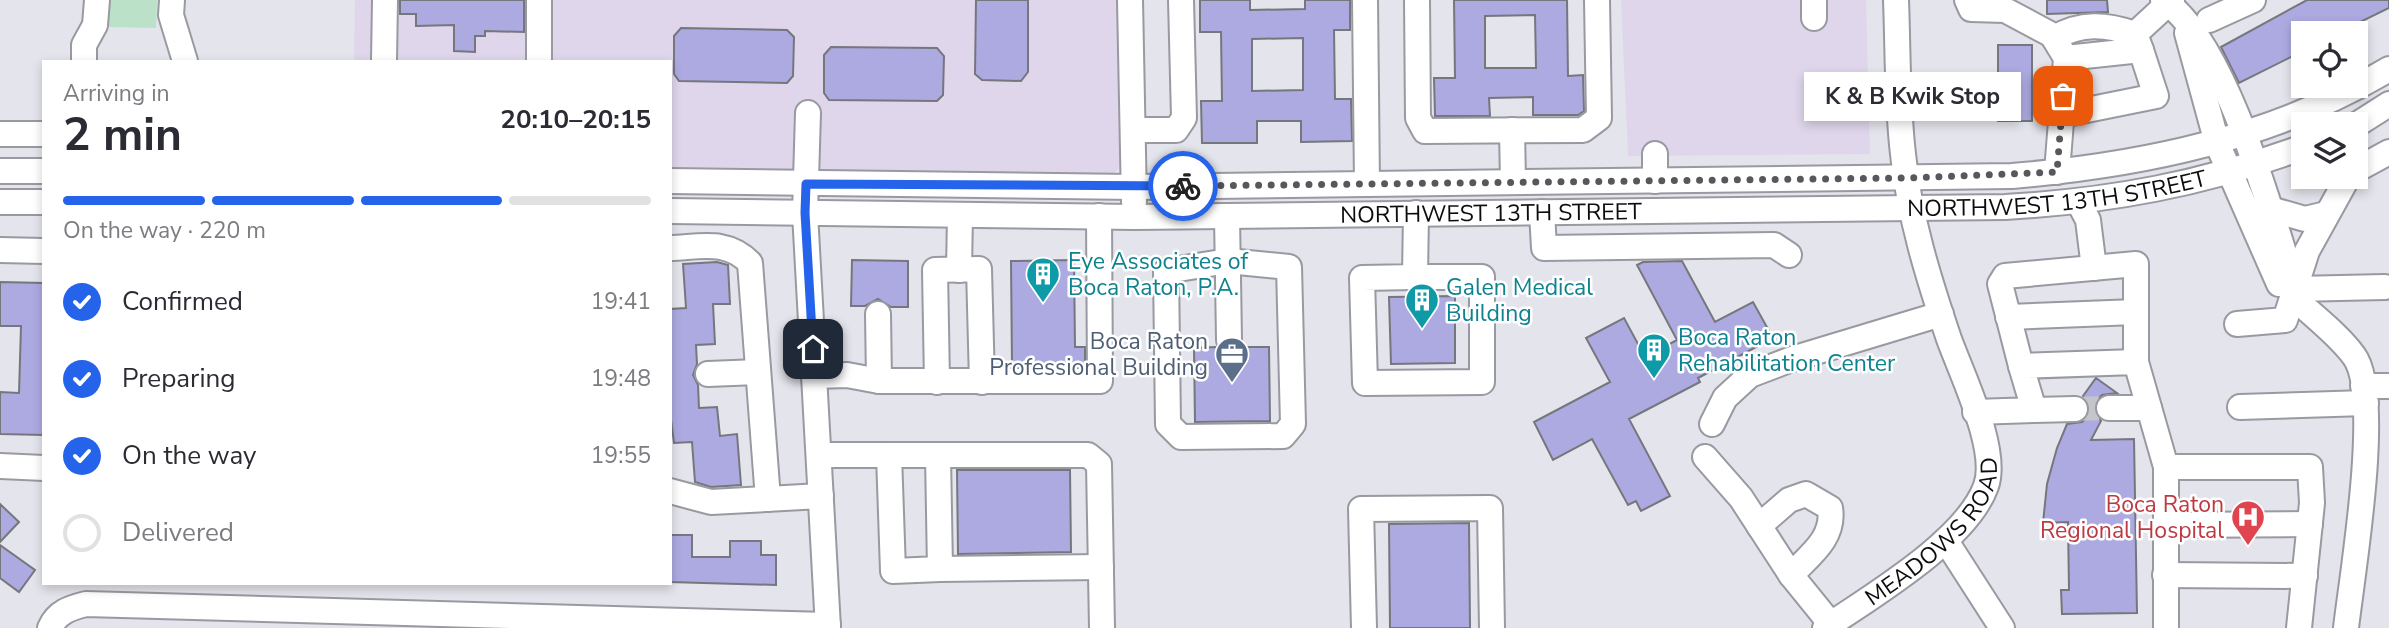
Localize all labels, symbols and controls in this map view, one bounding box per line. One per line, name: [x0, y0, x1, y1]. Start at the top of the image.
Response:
map controls: [2291, 21, 2368, 189]
button: locate: [2291, 21, 2368, 98]
pin: [2033, 66, 2093, 126]
callout: K & B Kwik Stop: [1804, 72, 2021, 120]
icon: bag: [2044, 77, 2082, 115]
text: Arriving in: [63, 78, 170, 109]
text: K & B Kwik Stop: [1825, 81, 2000, 112]
text: 20:10–20:15: [500, 102, 651, 137]
text: 2 min: [63, 103, 182, 166]
button: layers: [2291, 112, 2368, 189]
courier: [1148, 151, 1218, 221]
street label: NORTHWEST 13TH STREET: [1907, 163, 2210, 224]
icon: bike: [1164, 167, 1202, 205]
street label: NORTHWEST 13TH STREET: [1340, 196, 1642, 231]
text: On the way · 220 m: [63, 215, 266, 246]
place label: Eye Associates of Boca Raton, P.A.: [1068, 246, 1249, 303]
building icon: Eye Associates of Boca Raton, P.A.: [1024, 255, 1062, 304]
place label: Galen Medical Building: [1446, 272, 1593, 329]
building icon: Galen Medical Building: [1403, 281, 1441, 330]
icon: check: [63, 283, 101, 321]
text: Confirmed: [122, 284, 243, 319]
text: 19:41: [591, 286, 651, 317]
pin: [783, 319, 843, 379]
place label: Boca Raton Rehabilitation Center: [1678, 322, 1896, 379]
place label: Boca Raton Professional Building: [989, 326, 1208, 383]
icon: home: [794, 330, 832, 368]
building icon: Boca Raton Rehabilitation Center: [1635, 331, 1673, 380]
office icon: Boca Raton Professional Building: [1213, 335, 1251, 384]
icon: check: [63, 360, 101, 398]
text: Preparing: [122, 361, 235, 396]
text: 19:48: [591, 363, 651, 394]
icon: check: [63, 437, 101, 475]
text: On the way: [122, 438, 256, 473]
text: 19:55: [591, 440, 651, 471]
street label: MEADOWS ROAD: [1859, 457, 2005, 613]
place label: Boca Raton Regional Hospital: [2040, 489, 2224, 546]
hospital icon: Boca Raton Regional Hospital: [2229, 498, 2267, 547]
text: Delivered: [122, 515, 234, 550]

